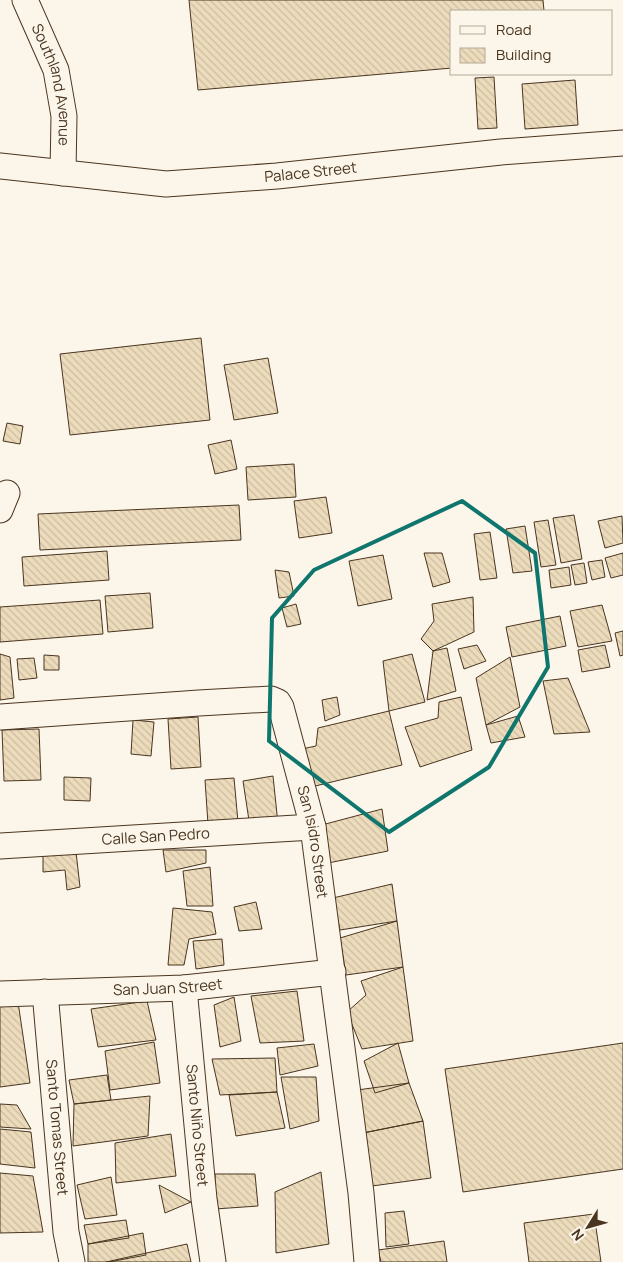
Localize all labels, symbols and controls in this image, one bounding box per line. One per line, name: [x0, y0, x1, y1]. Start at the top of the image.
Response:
legend: [450, 10, 613, 75]
text: Road: [496, 19, 532, 40]
street label: Southland Avenue: [27, 20, 75, 146]
text: Building: [496, 44, 551, 65]
street label: Palace Street: [264, 157, 358, 187]
street label: San Isidro Street: [292, 783, 333, 900]
street label: Calle San Pedro: [101, 822, 210, 850]
street label: San Juan Street: [113, 973, 224, 1000]
street label: Santo Tomas Street: [41, 1058, 74, 1196]
street label: Santo Niño Street: [181, 1063, 214, 1187]
north arrow: [563, 1202, 613, 1252]
text: N: [567, 1225, 588, 1245]

